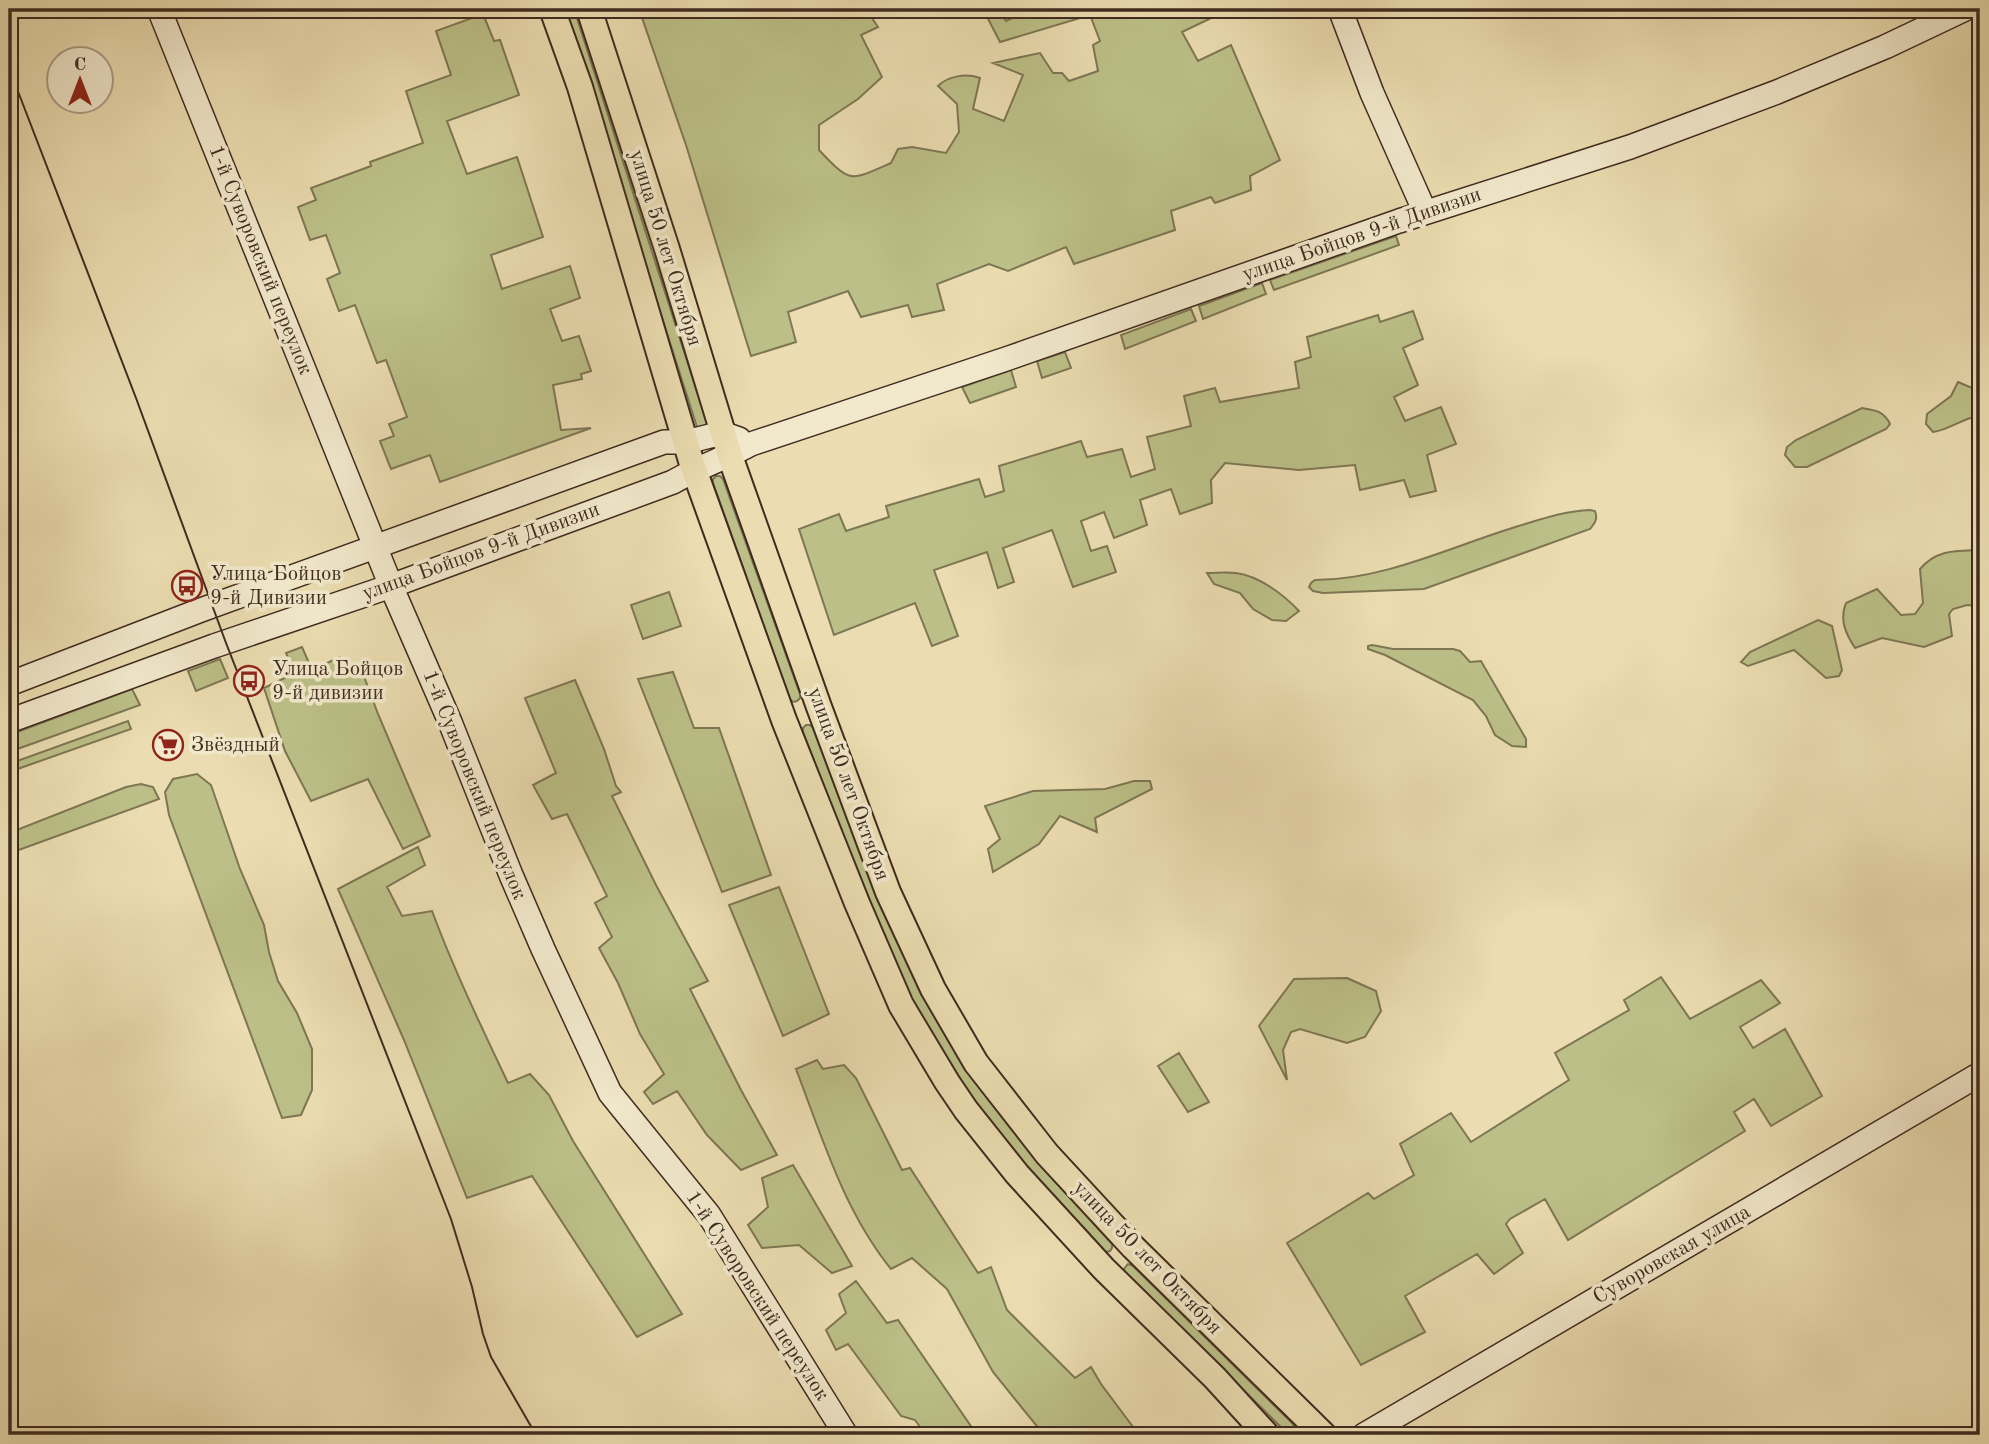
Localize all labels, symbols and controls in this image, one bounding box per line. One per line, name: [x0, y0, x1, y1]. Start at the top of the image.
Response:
north arrow: [46, 46, 116, 116]
text: С: [74, 56, 86, 75]
street label: 1-й Суворовский переулок: [204, 142, 316, 378]
street label: улица 50 лет Октября: [625, 147, 705, 349]
street label: улица Бойцов 9-й Дивизии: [1240, 184, 1484, 286]
street label: улица Бойцов 9-й Дивизии: [359, 499, 603, 605]
place label: Улица Бойцов 9-й Дивизии: [210, 564, 341, 609]
bus stop icon: Улица Бойцов 9-й Дивизии: [170, 569, 204, 603]
place label: Улица Бойцов 9-й дивизии: [272, 659, 403, 704]
bus stop icon: Улица Бойцов 9-й дивизии: [232, 664, 266, 698]
street label: 1-й Суворовский переулок: [418, 667, 530, 903]
street label: улица 50 лет Октября: [803, 684, 893, 884]
supermarket icon: Звёздный: [151, 728, 185, 762]
place label: Звёздный: [191, 735, 280, 756]
street label: улица 50 лет Октября: [1069, 1177, 1226, 1339]
street label: 1-й Суворовский переулок: [681, 1187, 833, 1405]
street label: Суворовская улица: [1590, 1201, 1754, 1309]

